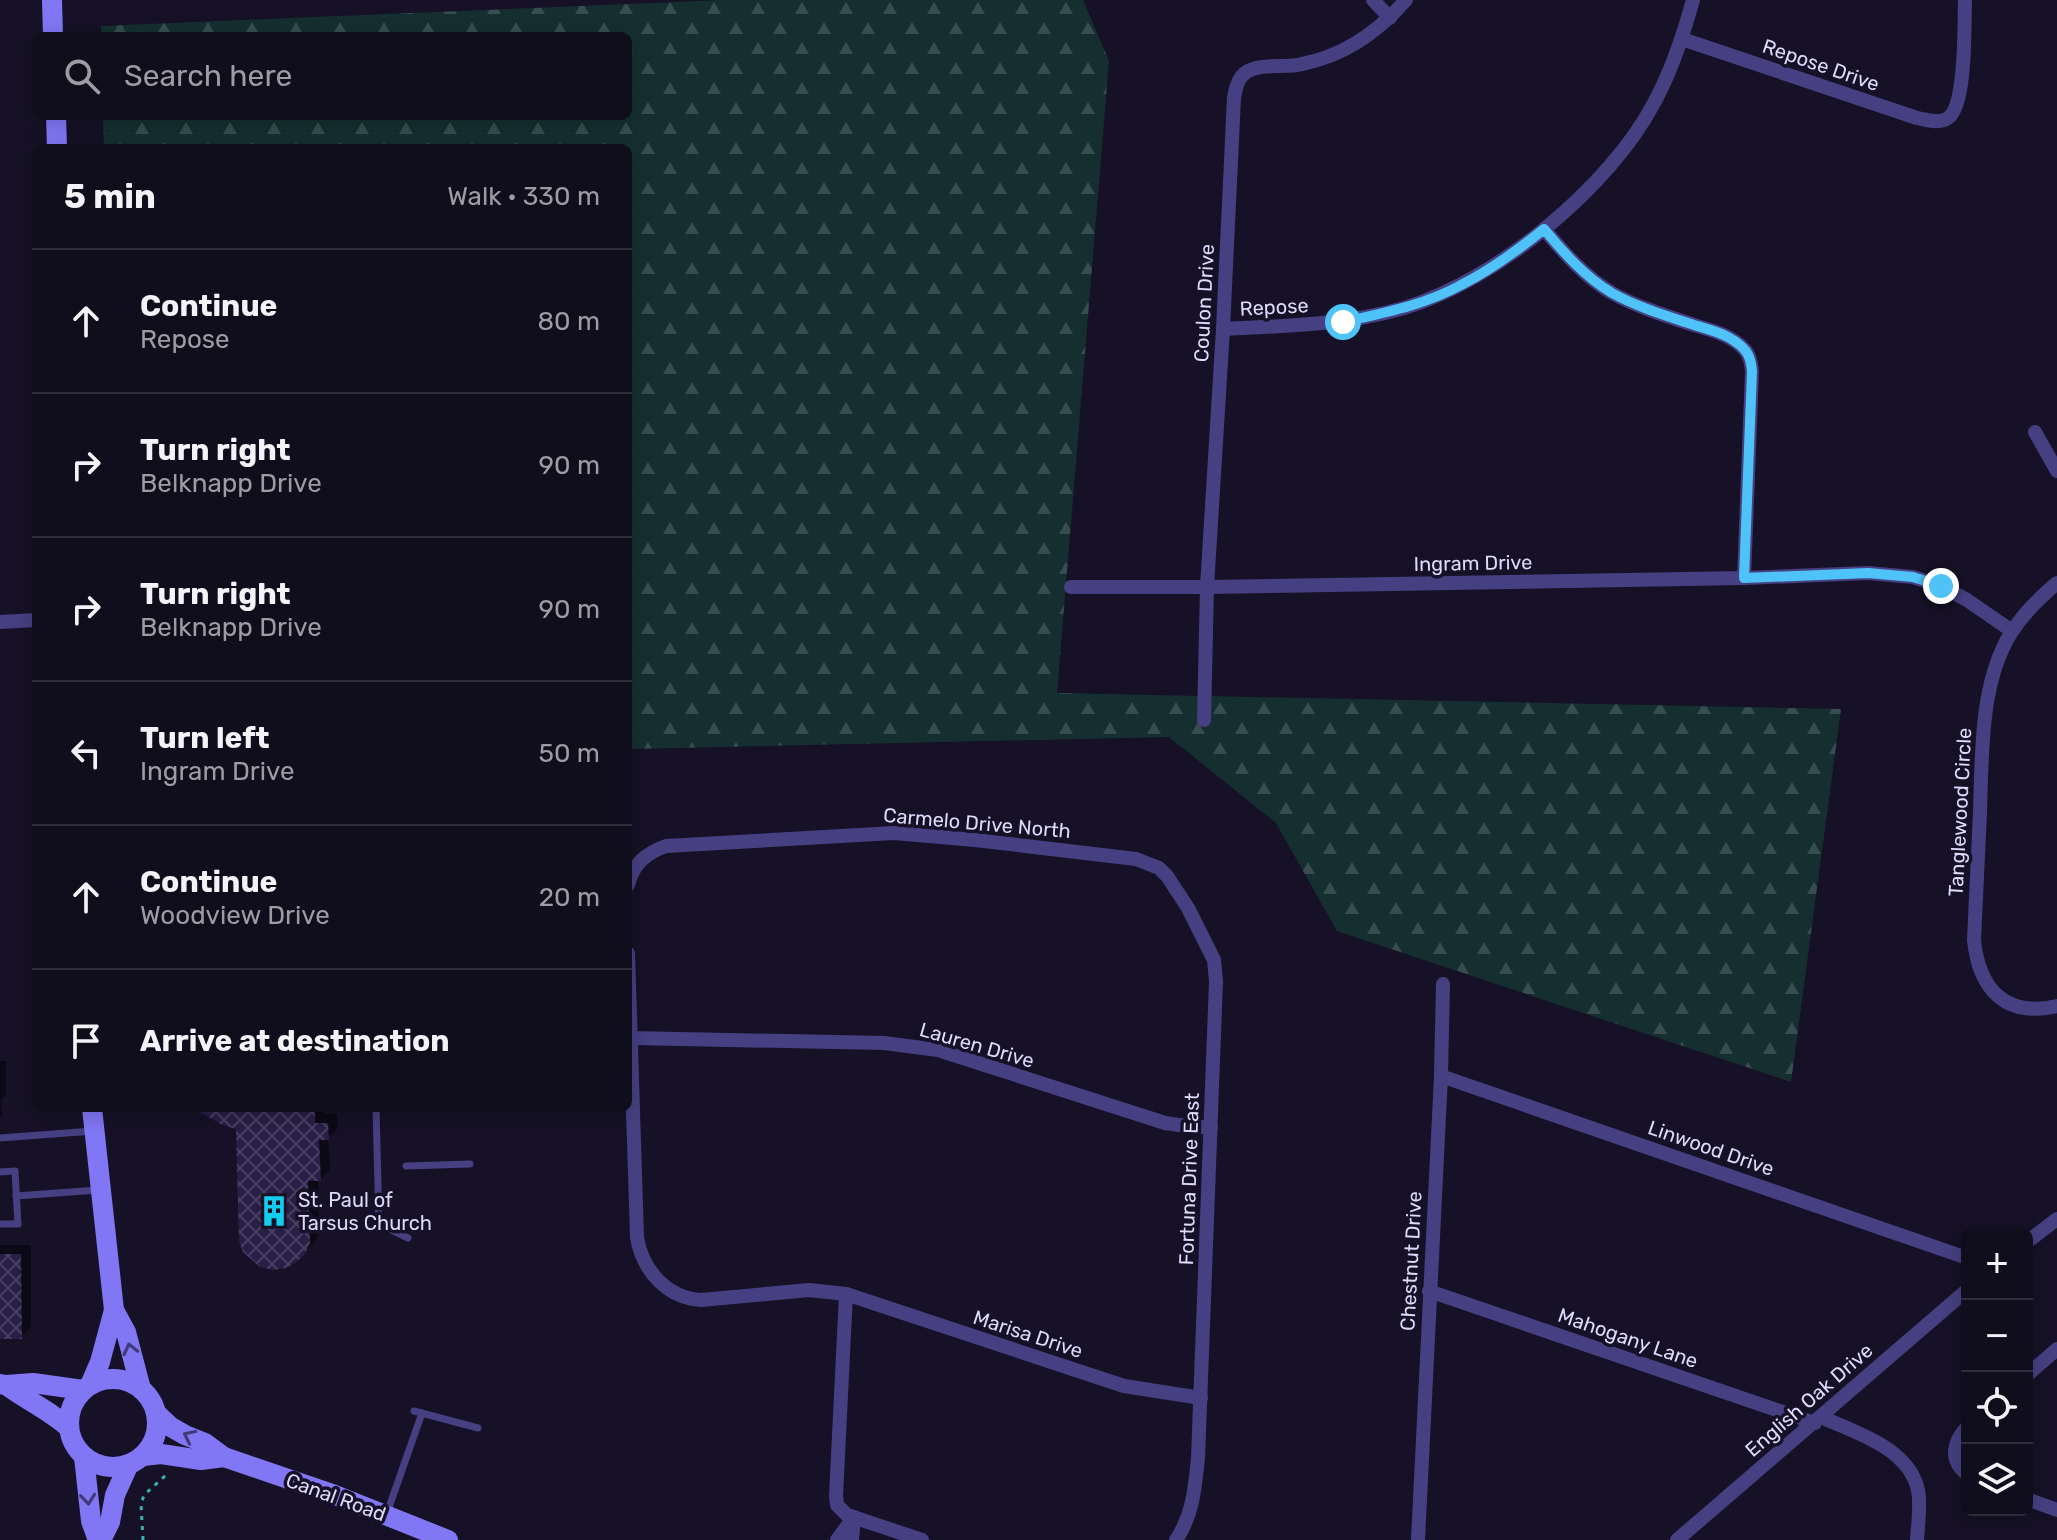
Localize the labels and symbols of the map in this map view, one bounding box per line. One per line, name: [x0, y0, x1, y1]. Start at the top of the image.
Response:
street label: Repose Drive: [1759, 34, 1883, 96]
street label: Coulon Drive: [1189, 243, 1219, 363]
street label: Repose: [1239, 293, 1309, 321]
route start: [1325, 304, 1361, 340]
street label: Ingram Drive: [1413, 550, 1533, 576]
route end: [1923, 568, 1959, 604]
street label: Tanglewood Circle: [1944, 727, 1976, 897]
street label: Carmelo Drive North: [882, 803, 1072, 843]
street label: Lauren Drive: [917, 1017, 1037, 1073]
street label: Fortuna Drive East: [1174, 1092, 1204, 1266]
street label: Linwood Drive: [1645, 1115, 1777, 1181]
place label: St. Paul of Tarsus Church: [298, 1188, 432, 1235]
street label: Chestnut Drive: [1395, 1191, 1427, 1331]
building icon: St. Paul of Tarsus Church: [257, 1194, 291, 1228]
street label: Mahogany Lane: [1555, 1303, 1701, 1373]
street label: Marisa Drive: [970, 1305, 1086, 1363]
street label: English Oak Drive: [1740, 1338, 1878, 1462]
one-way arrow: [122, 1342, 139, 1356]
one-way arrow: [183, 1430, 198, 1446]
street label: Canal Road: [283, 1468, 389, 1526]
one-way arrow: [80, 1493, 97, 1506]

